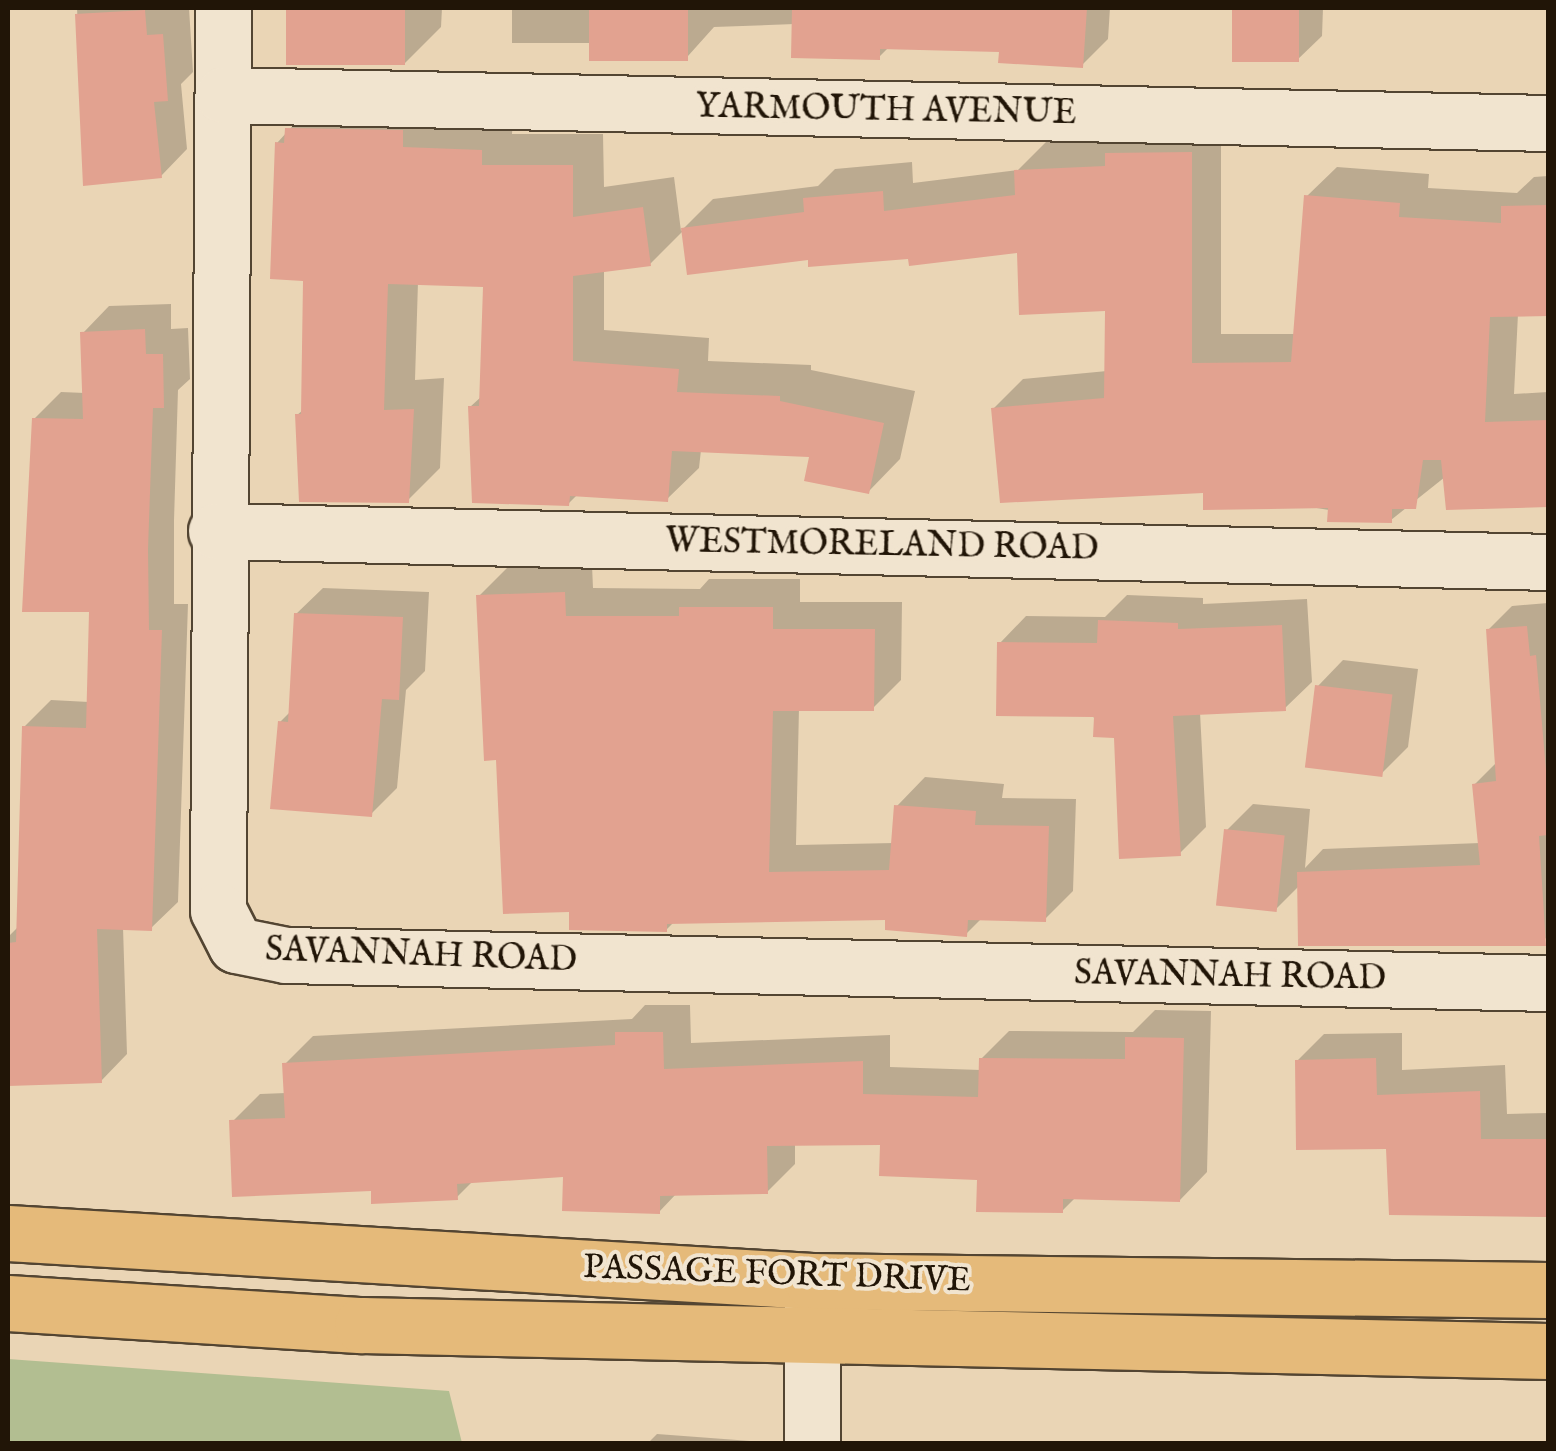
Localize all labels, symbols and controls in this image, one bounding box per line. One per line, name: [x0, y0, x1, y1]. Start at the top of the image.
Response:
street label: YARMOUTH AVENUE: [695, 87, 1077, 135]
street label: WESTMORELAND ROAD: [665, 521, 1099, 571]
street label: SAVANNAH ROAD: [264, 930, 578, 982]
street label: SAVANNAH ROAD: [1074, 953, 1386, 1001]
street label: PASSAGE FORT DRIVE: [582, 1247, 972, 1303]

